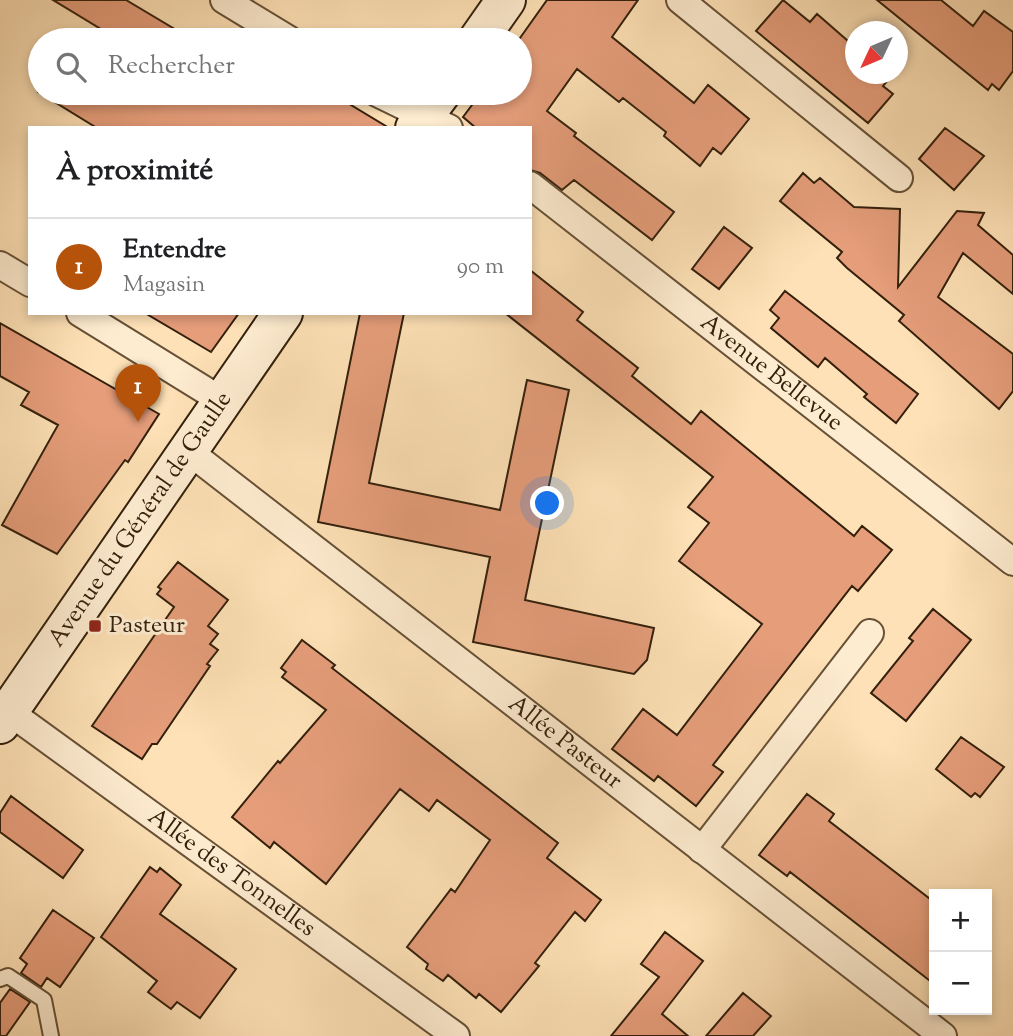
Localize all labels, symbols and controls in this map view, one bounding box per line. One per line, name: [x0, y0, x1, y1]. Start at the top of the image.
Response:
north arrow: [845, 21, 908, 84]
search box: [28, 28, 532, 105]
icon: search: [52, 48, 90, 86]
text: Rechercher: [108, 48, 235, 85]
text: À proximité: [56, 150, 213, 193]
text: Entendre: [123, 232, 226, 269]
text: 1: [75, 251, 83, 284]
text: 90 m: [457, 251, 504, 284]
text: Magasin: [123, 269, 205, 302]
street label: Avenue Bellevue: [693, 307, 850, 440]
pin: 1: [115, 364, 161, 422]
street label: Avenue du Général de Gaulle: [41, 385, 241, 654]
your location: [530, 486, 564, 520]
place label: Pasteur: [109, 609, 185, 643]
marker: Pasteur: [87, 618, 103, 634]
street label: Allée Pasteur: [501, 688, 629, 798]
street label: Allée des Tonnelles: [140, 801, 322, 946]
map controls: [929, 889, 992, 1015]
button: +: [929, 889, 992, 952]
button: −: [929, 952, 992, 1015]

